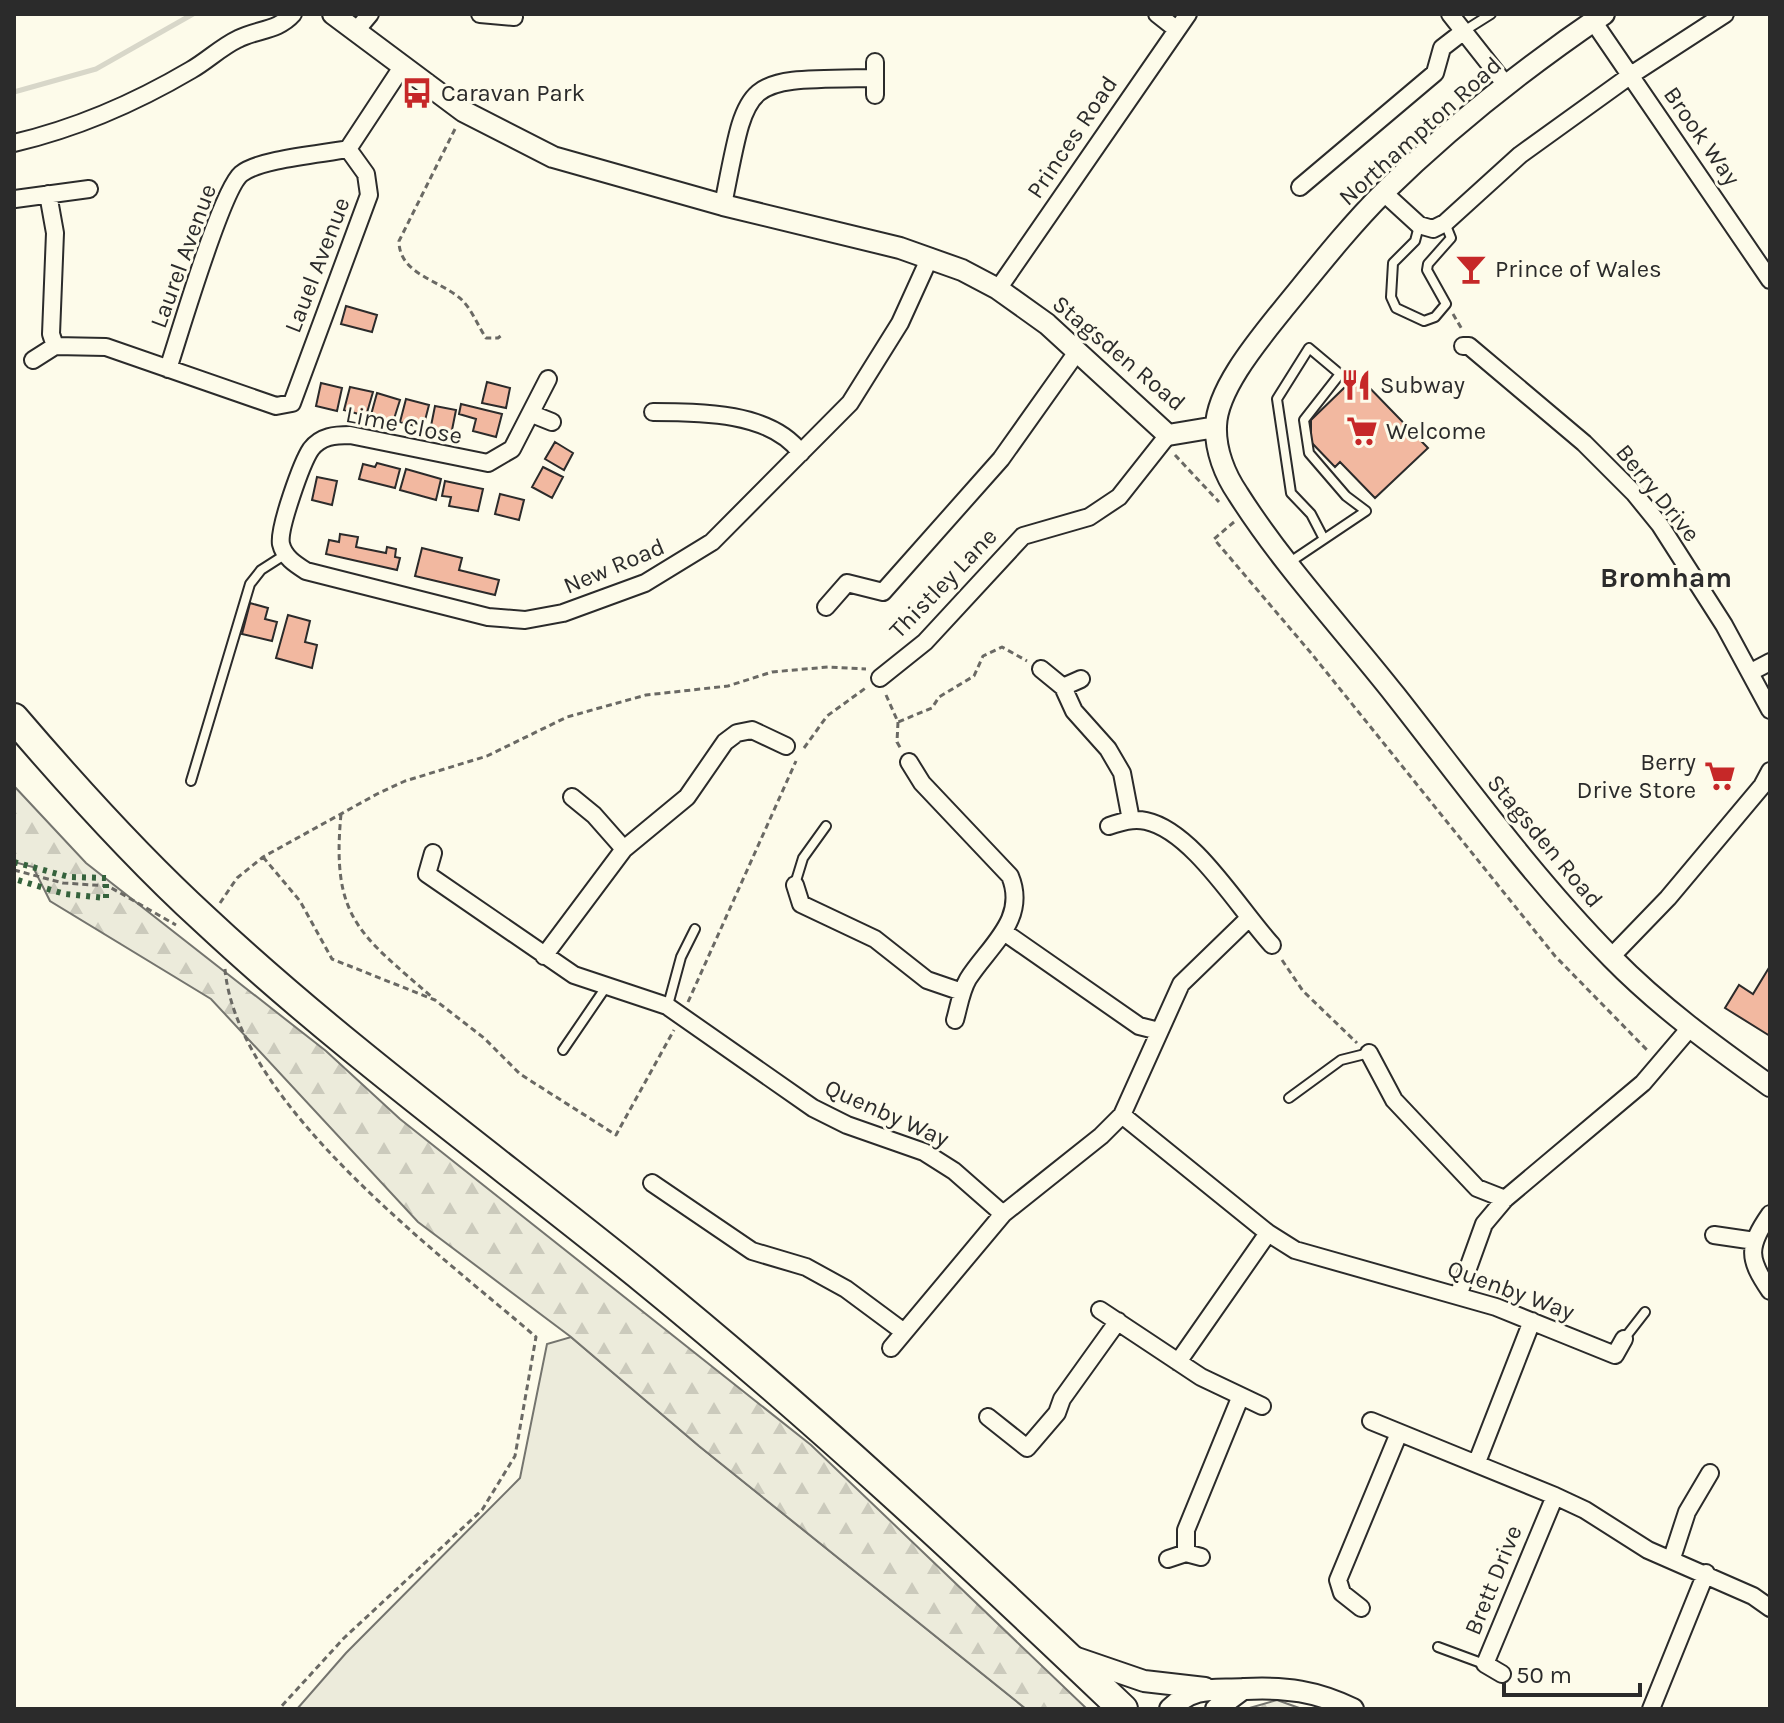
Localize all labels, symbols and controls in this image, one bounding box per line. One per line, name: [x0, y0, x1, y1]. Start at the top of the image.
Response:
street label: Northampton Road: [1333, 51, 1507, 211]
street label: Princes Road: [1021, 70, 1123, 204]
bus stop icon: Caravan Park: [400, 76, 434, 110]
place label: Caravan Park: [441, 79, 585, 107]
street label: Brook Way: [1658, 81, 1746, 191]
street label: Laurel Avenue: [144, 180, 222, 332]
street label: Lauel Avenue: [278, 193, 356, 337]
bar icon: Prince of Wales: [1454, 252, 1488, 286]
place label: Prince of Wales: [1495, 255, 1662, 283]
street label: Stagsden Road: [1047, 289, 1191, 417]
restaurant icon: Subway: [1339, 368, 1373, 402]
place label: Subway: [1380, 371, 1465, 399]
street label: Lime Close: [343, 400, 465, 450]
supermarket icon: Welcome: [1345, 414, 1379, 448]
place label: Welcome: [1386, 417, 1486, 445]
street label: Berry Drive: [1610, 439, 1706, 547]
street label: Thistley Lane: [883, 522, 1003, 644]
street label: New Road: [559, 532, 669, 600]
district label: Bromham: [1600, 561, 1732, 594]
place label: Berry Drive Store: [1577, 748, 1696, 804]
supermarket icon: Berry Drive Store: [1703, 759, 1737, 793]
street label: Stagsden Road: [1481, 769, 1609, 913]
street label: Quenby Way: [820, 1073, 954, 1153]
street label: Quenby Way: [1444, 1254, 1578, 1326]
street label: Brett Drive: [1458, 1521, 1528, 1639]
scale bar: [1504, 1647, 1640, 1697]
text: 50 m: [1516, 1661, 1572, 1689]

